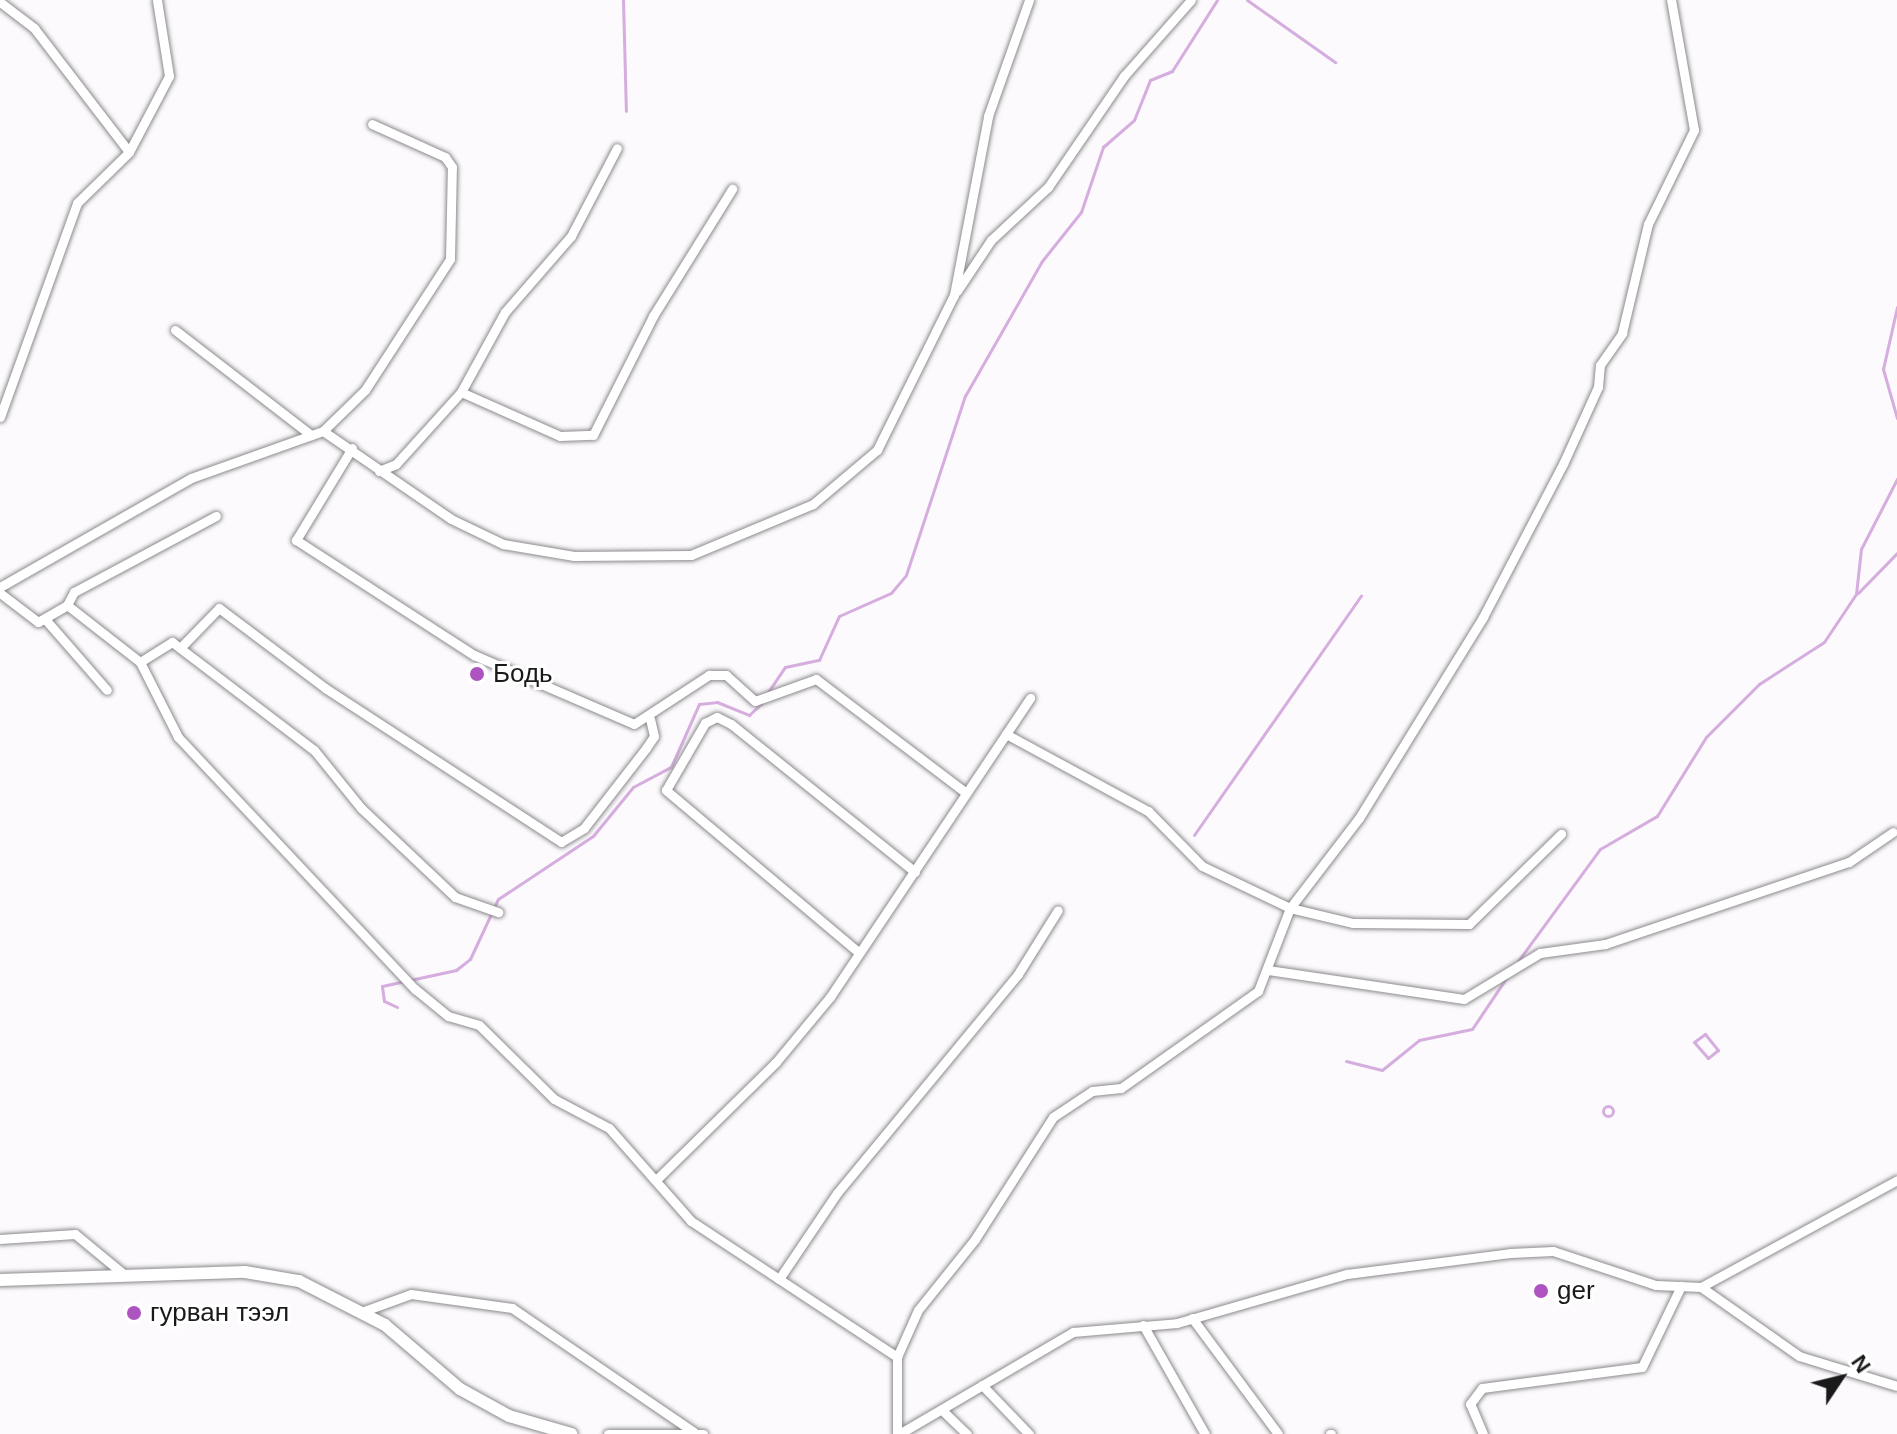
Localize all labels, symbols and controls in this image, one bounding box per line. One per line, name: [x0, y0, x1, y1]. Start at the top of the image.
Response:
place label: Бодь: [493, 658, 553, 690]
marker: Бодь: [468, 665, 486, 683]
place label: ger: [1557, 1275, 1595, 1307]
marker: ger: [1532, 1282, 1550, 1300]
place label: гурван тээл: [150, 1297, 289, 1329]
marker: гурван тээл: [125, 1304, 143, 1322]
north arrow: [1801, 1338, 1881, 1418]
text: N: [1846, 1350, 1876, 1378]

